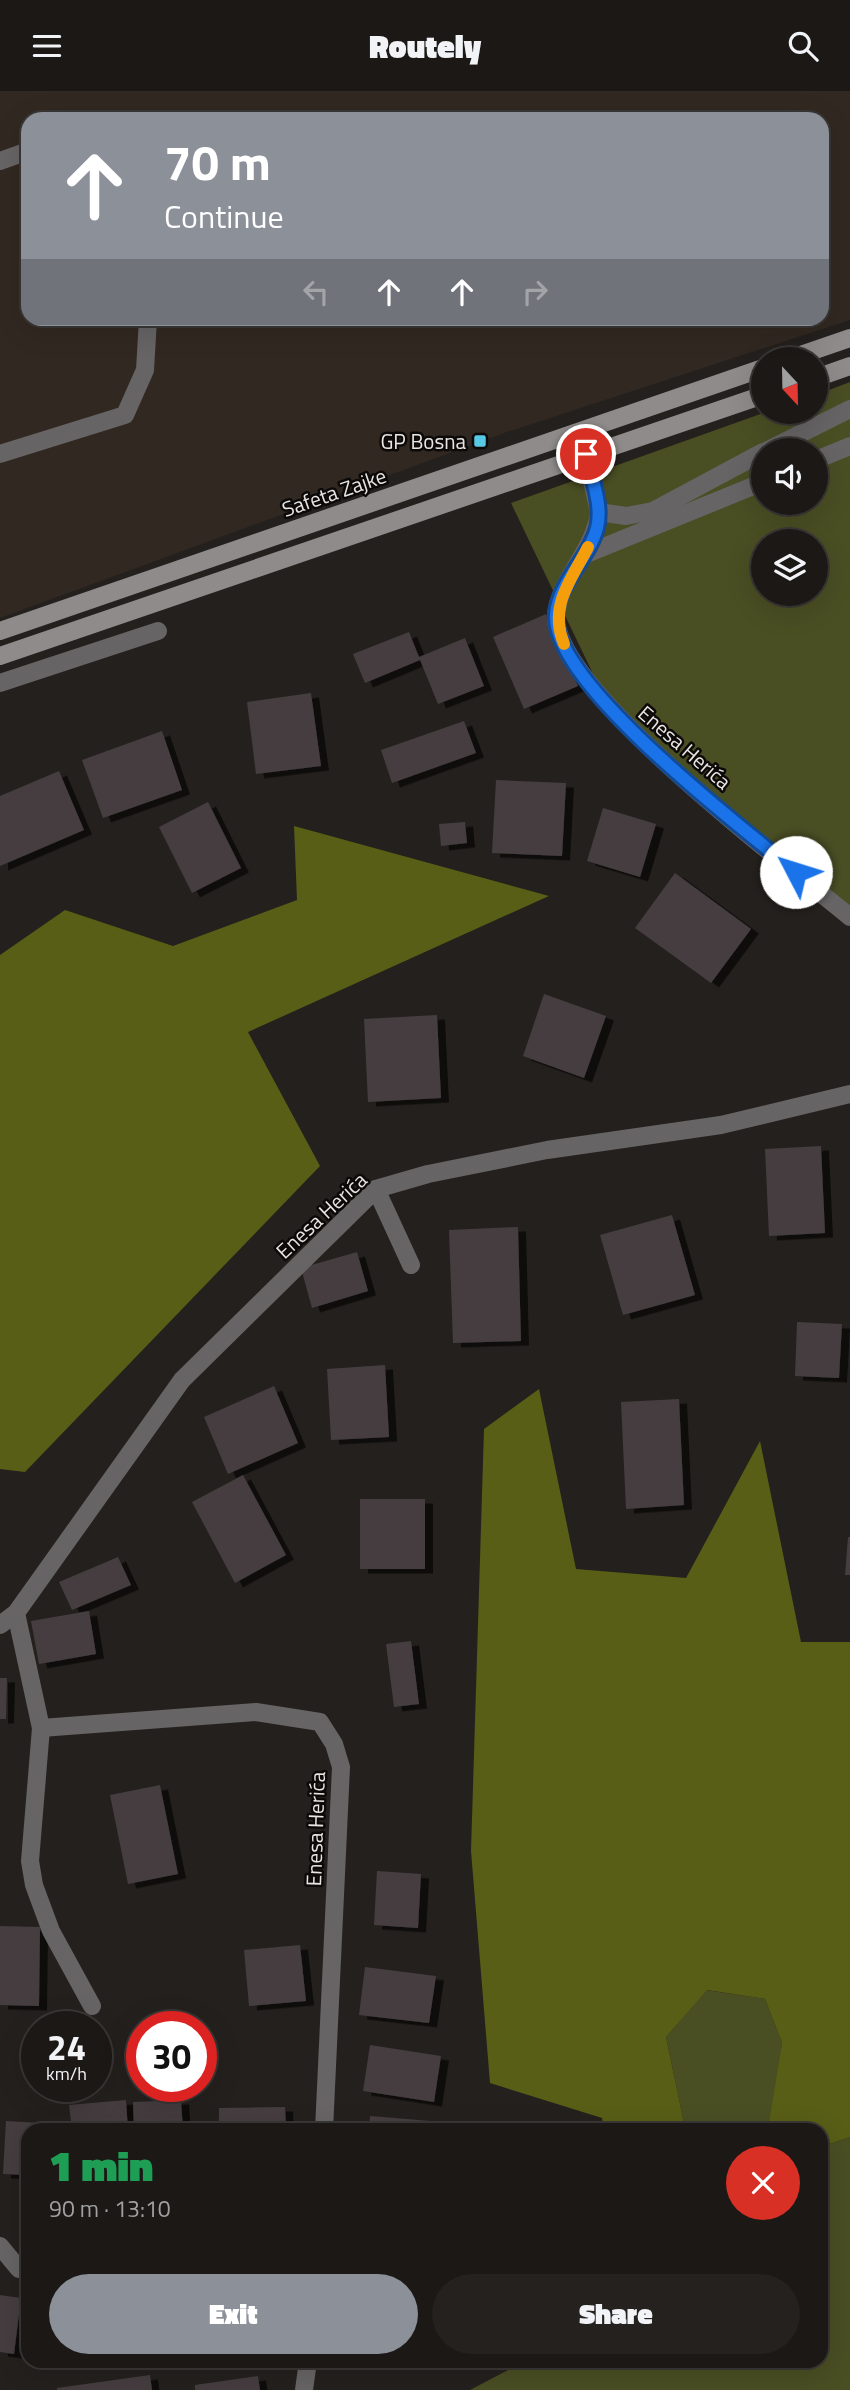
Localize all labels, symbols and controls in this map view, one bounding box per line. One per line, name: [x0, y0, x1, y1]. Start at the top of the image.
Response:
text: Routely: [369, 22, 481, 70]
icon: menu: [28, 27, 66, 65]
icon: search: [784, 27, 822, 65]
text: 70 m: [164, 124, 271, 199]
icon: ahead: [49, 140, 140, 231]
text: Continue: [164, 192, 284, 240]
icon: left: [297, 273, 335, 311]
icon: ahead: [370, 273, 408, 311]
icon: ahead: [443, 273, 481, 311]
icon: right: [516, 273, 554, 311]
north arrow: [751, 347, 828, 423]
map controls: [751, 347, 828, 606]
pin: [556, 424, 616, 484]
place label: GP Bosna: [380, 425, 466, 457]
marker: GP Bosna: [472, 433, 488, 449]
icon: arrive: [567, 435, 605, 473]
button: sound: [751, 438, 828, 515]
street label: Safeta Zajke: [277, 459, 391, 525]
button: layers: [751, 529, 828, 606]
street label: Enesa Herića: [631, 697, 739, 797]
position arrow: [759, 835, 833, 909]
street label: Enesa Herića: [268, 1164, 374, 1266]
street label: Enesa Herića: [297, 1771, 333, 1887]
speed limit sign: 30: [126, 2011, 217, 2102]
text: 24: [47, 2020, 86, 2074]
text: km/h: [46, 2060, 87, 2087]
text: 1 min: [49, 2133, 153, 2197]
button: close: [726, 2146, 800, 2220]
text: 90 m · 13:10: [49, 2191, 171, 2226]
button: Exit: [49, 2274, 418, 2354]
button: Share: [432, 2274, 800, 2354]

